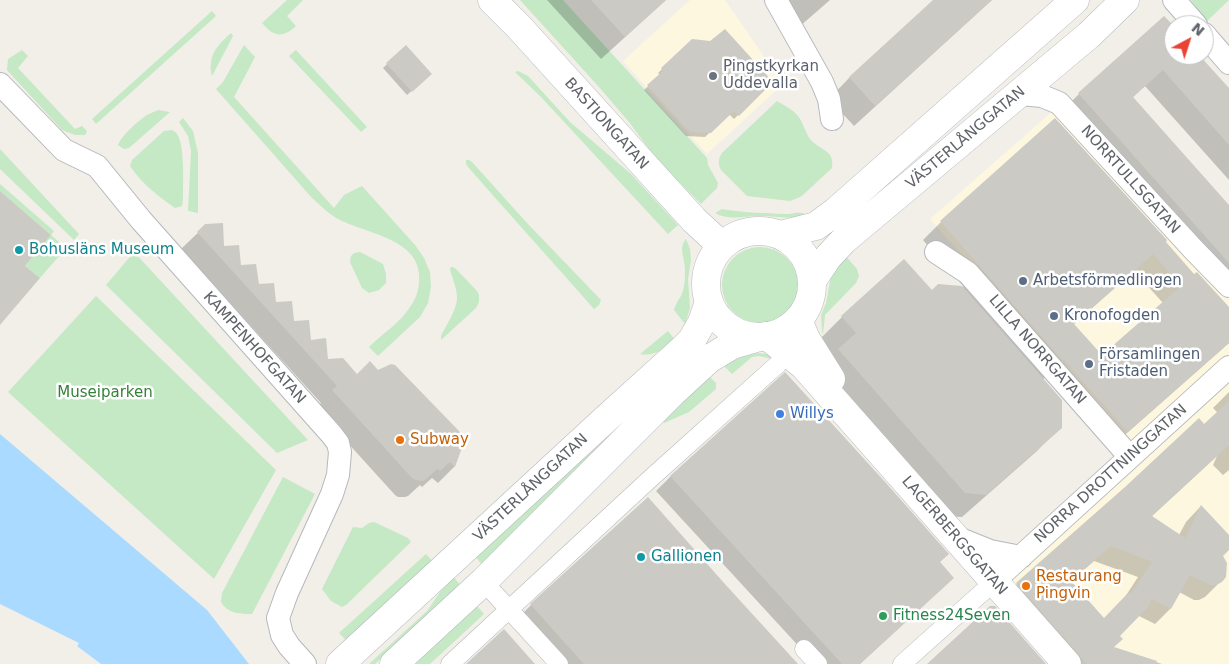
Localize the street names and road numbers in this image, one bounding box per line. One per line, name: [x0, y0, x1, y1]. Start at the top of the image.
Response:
street label: BASTIONGATAN: [560, 75, 652, 173]
street label: VÄSTERLÅNGGATAN: [903, 83, 1029, 193]
street label: NORRTULLSGATAN: [1077, 122, 1183, 238]
street label: KAMPENHOFGATAN: [199, 288, 309, 408]
street label: LILLA NORRGATAN: [985, 292, 1089, 408]
street label: NORRA DROTTNINGGATAN: [1031, 401, 1191, 547]
street label: VÄSTERLÅNGGATAN: [470, 430, 592, 546]
street label: LAGERBERGSGATAN: [897, 473, 1011, 599]

